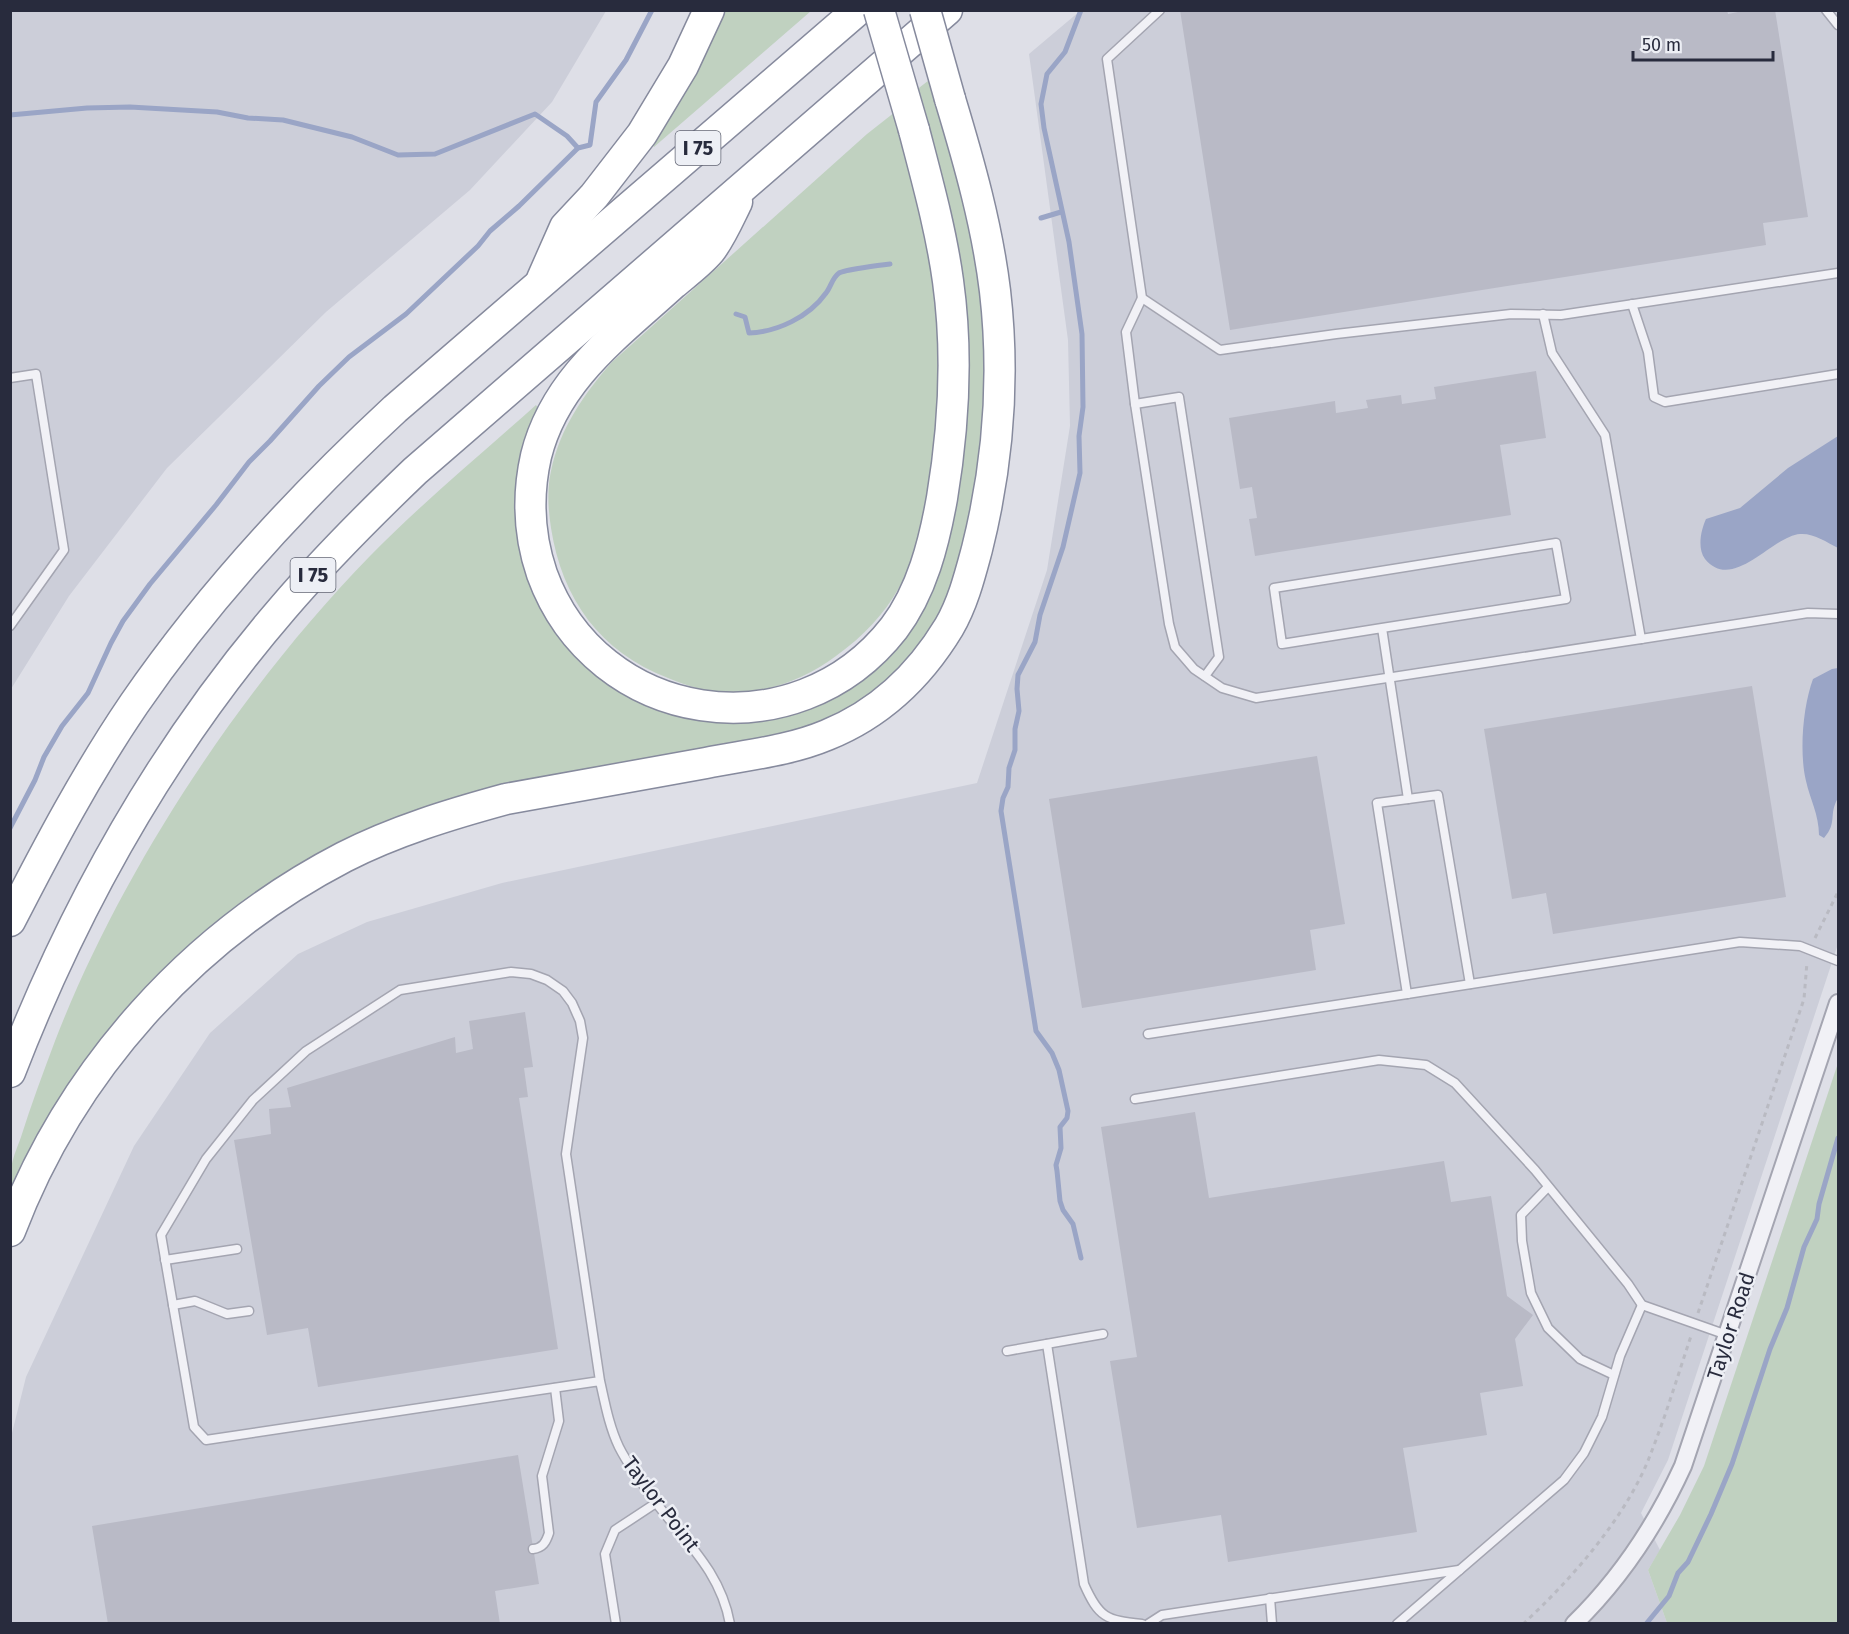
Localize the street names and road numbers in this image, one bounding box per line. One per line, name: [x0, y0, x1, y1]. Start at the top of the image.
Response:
road number: I 75: [676, 131, 720, 165]
road number: I 75: [290, 558, 336, 592]
street label: Taylor Road: [1701, 1269, 1761, 1383]
street label: Taylor Point: [617, 1451, 706, 1557]

